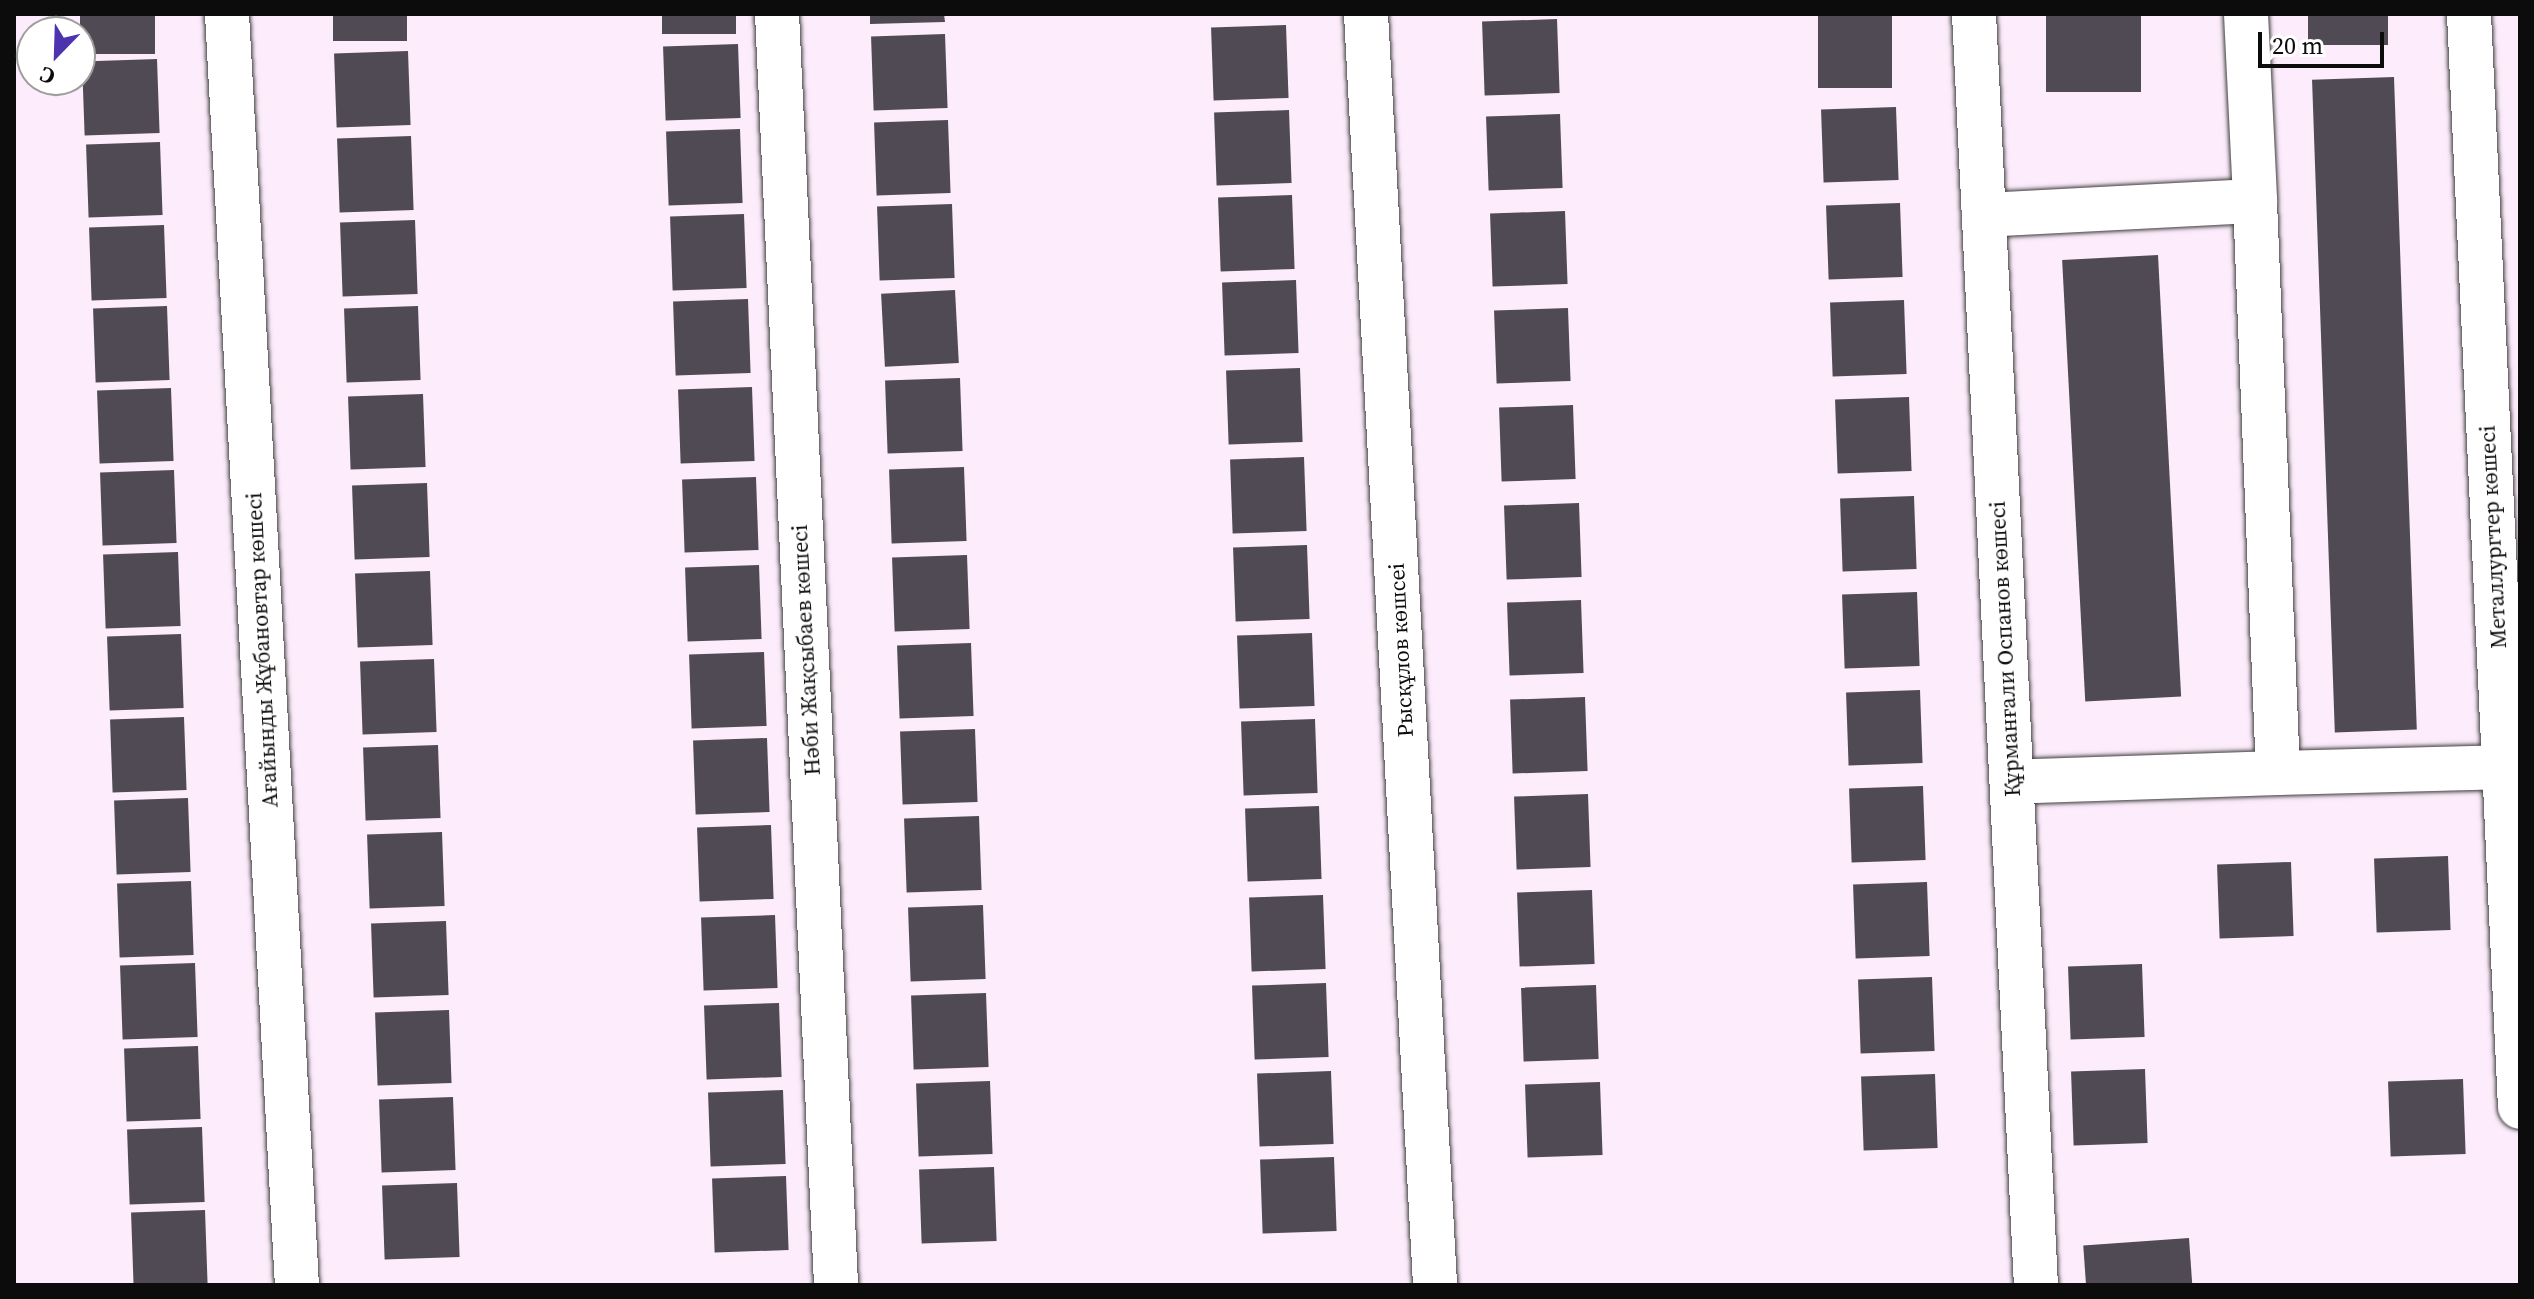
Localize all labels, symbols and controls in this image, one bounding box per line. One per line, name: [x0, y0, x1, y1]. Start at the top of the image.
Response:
north arrow: [16, 16, 96, 96]
scale bar: [2262, 16, 2388, 66]
text: 20 m: [2272, 29, 2323, 62]
text: С: [35, 60, 60, 93]
street label: Металлургтер көшесі: [2474, 425, 2512, 649]
street label: Ағайынды Жұбановтар көшесі: [241, 492, 283, 808]
street label: Құрманғали Оспанов көшесі: [1984, 501, 2026, 797]
street label: Нәби Жақсыбаев көшесі: [786, 524, 826, 776]
street label: Рысқұлов көшсеі: [1383, 562, 1419, 738]

